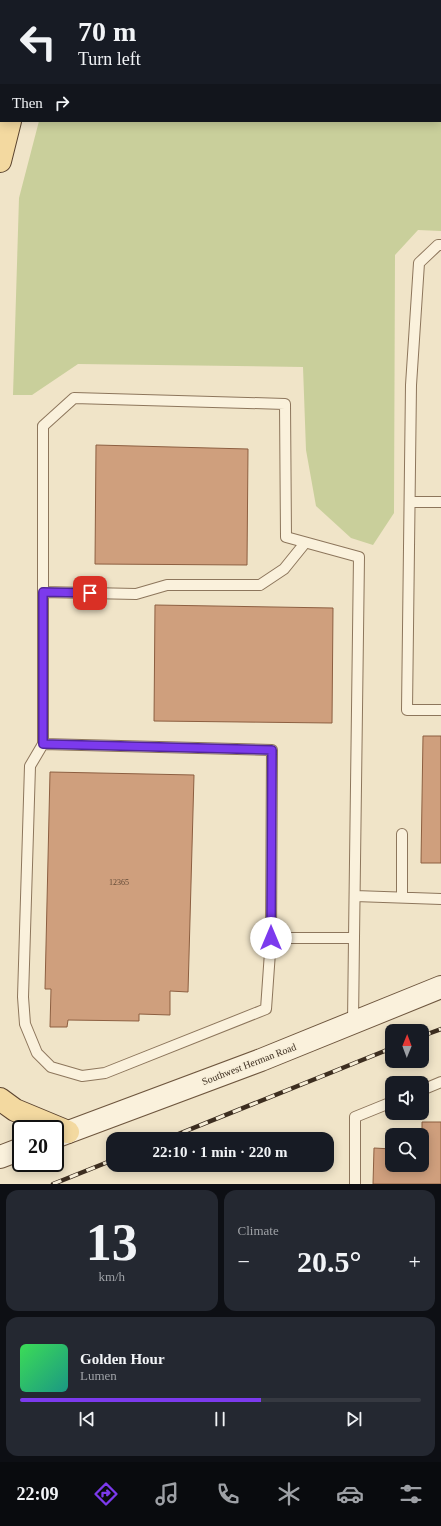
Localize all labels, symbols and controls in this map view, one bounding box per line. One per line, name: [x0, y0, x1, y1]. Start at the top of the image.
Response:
icon: left: [12, 16, 64, 68]
text: 70 m: [78, 16, 136, 47]
text: Turn left: [78, 49, 141, 69]
icon: right: [51, 92, 73, 114]
text: Then: [12, 95, 43, 111]
pin: [73, 576, 107, 610]
icon: arrive: [79, 582, 101, 604]
house number: 12365: [109, 878, 129, 887]
position arrow: [250, 917, 292, 959]
north arrow: [385, 1024, 429, 1068]
map controls: [385, 1024, 429, 1172]
street label: Southwest Herman Road: [200, 1041, 298, 1087]
button: sound: [385, 1076, 429, 1120]
speed limit sign: 20: [12, 1120, 64, 1172]
button: search: [385, 1128, 429, 1172]
text: 22:10 · 1 min · 220 m: [153, 1144, 288, 1160]
text: 13: [86, 1214, 138, 1271]
text: Climate: [238, 1223, 279, 1238]
text: 20.5°: [297, 1245, 362, 1278]
text: −: [238, 1249, 250, 1274]
text: +: [409, 1249, 421, 1274]
text: km/h: [98, 1269, 125, 1284]
text: Golden Hour: [80, 1351, 165, 1367]
text: Lumen: [80, 1368, 117, 1383]
icon: previous: [76, 1408, 98, 1430]
icon: pause: [209, 1408, 231, 1430]
icon: next: [343, 1408, 365, 1430]
icon: directions: [92, 1480, 120, 1508]
icon: music: [153, 1480, 181, 1508]
icon: phone: [214, 1480, 242, 1508]
icon: climate: [275, 1480, 303, 1508]
icon: car: [336, 1480, 364, 1508]
icon: filters: [397, 1480, 425, 1508]
text: 22:09: [17, 1484, 59, 1504]

